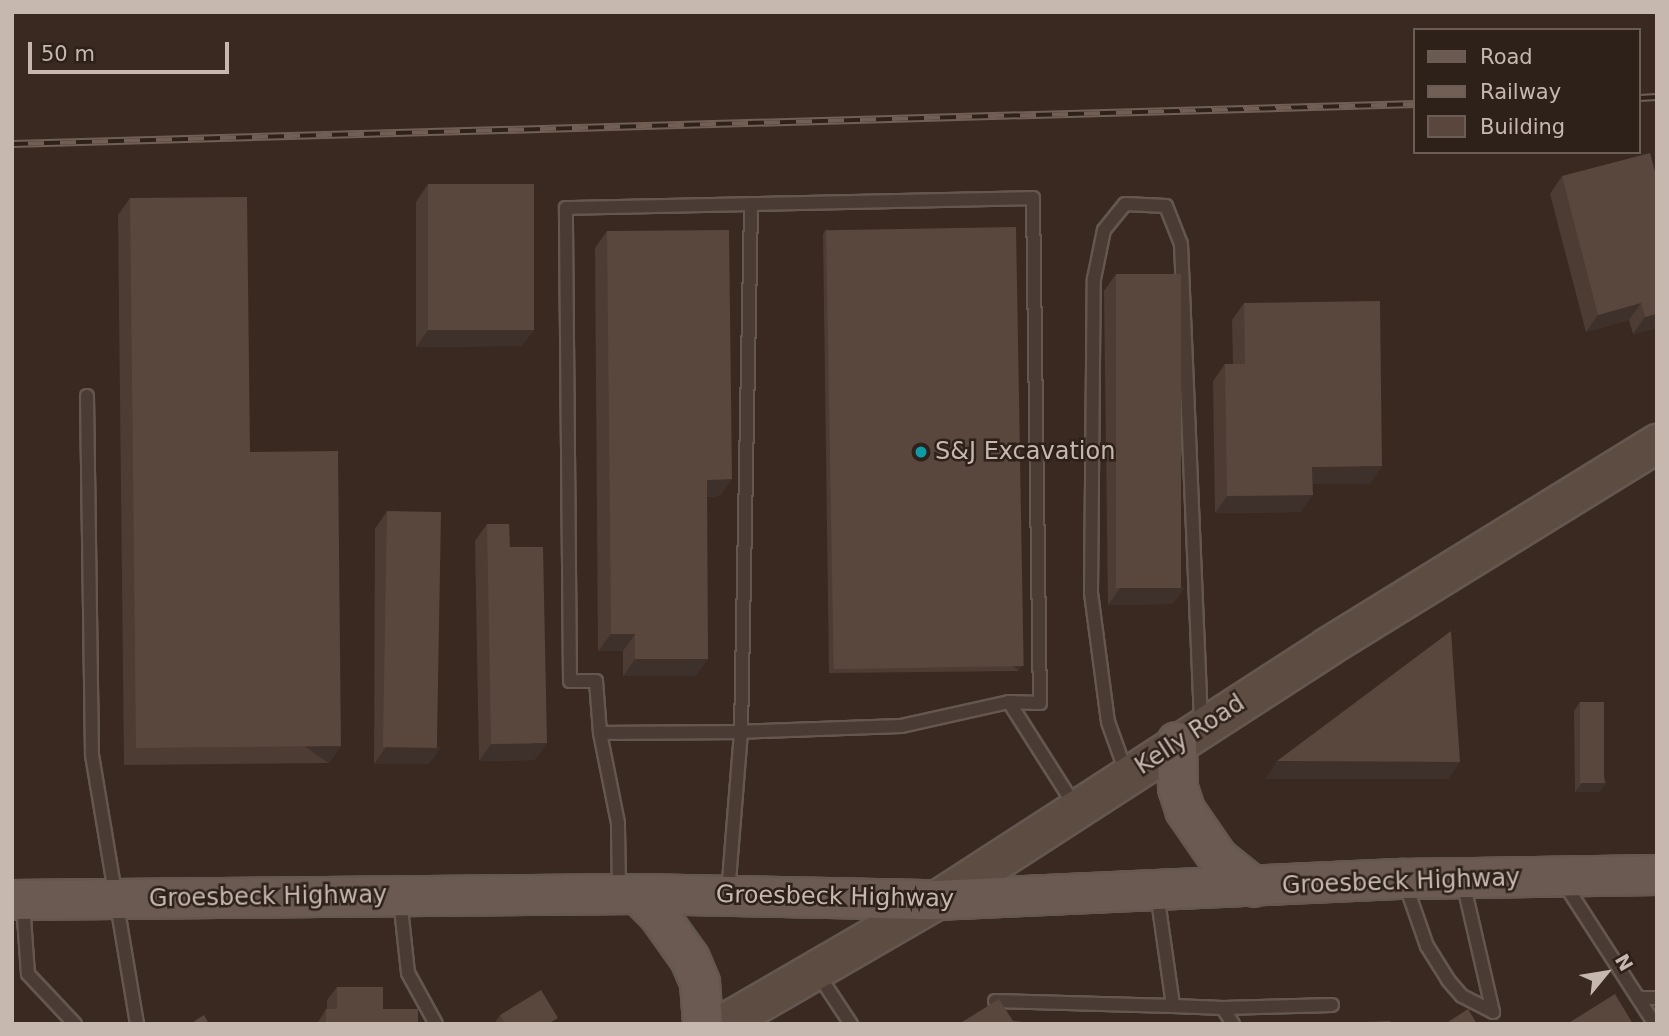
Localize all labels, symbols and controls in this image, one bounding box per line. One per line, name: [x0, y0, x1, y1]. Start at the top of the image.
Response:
scale bar: [32, 28, 233, 72]
legend: [1414, 28, 1641, 154]
text: 50 m: [41, 42, 95, 66]
text: Road: [1480, 45, 1533, 69]
text: Railway: [1480, 80, 1561, 104]
text: Building: [1480, 115, 1565, 139]
place label: S&J Excavation: [935, 438, 1115, 466]
marker: S&J Excavation: [913, 444, 929, 460]
street label: Kelly Road: [1130, 689, 1250, 781]
street label: Groesbeck Highway: [1281, 863, 1521, 901]
street label: Groesbeck Highway: [149, 881, 387, 913]
street label: Groesbeck Highway: [716, 881, 954, 913]
north arrow: [1571, 938, 1641, 1008]
text: N: [1611, 950, 1638, 975]

